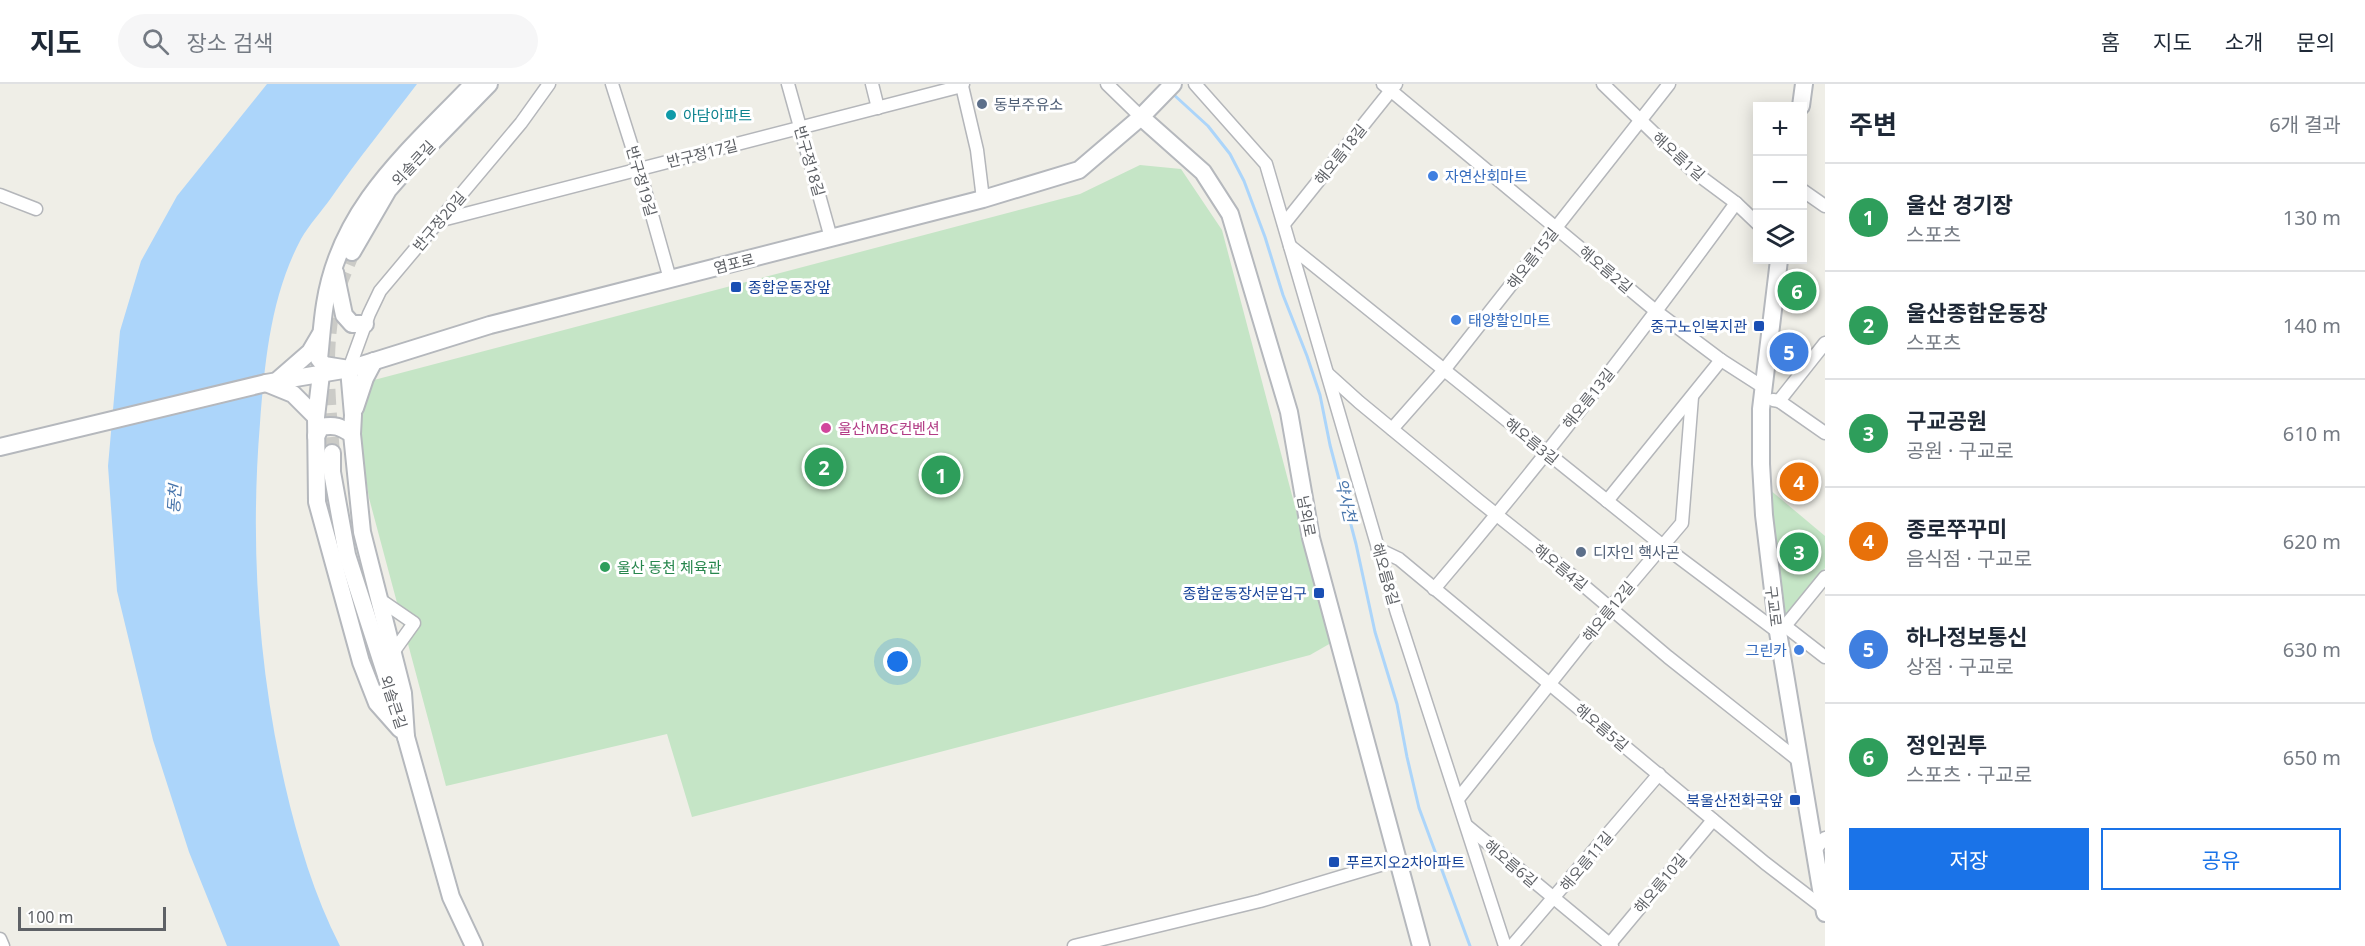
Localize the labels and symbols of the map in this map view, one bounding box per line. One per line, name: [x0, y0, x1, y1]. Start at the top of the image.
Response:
place label: 동부주유소: [994, 94, 1063, 114]
marker: 동부주유소: [975, 97, 989, 111]
place label: 아담아파트: [683, 105, 752, 125]
marker: 아담아파트: [664, 108, 678, 122]
street label: 해오름18길: [1309, 120, 1371, 188]
street label: 반구정18길: [790, 123, 830, 199]
street label: 해오름1길: [1649, 127, 1709, 185]
street label: 반구정17길: [664, 135, 740, 171]
street label: 외솔큰길: [387, 136, 439, 190]
street label: 반구정19길: [622, 143, 662, 219]
place label: 자연산회마트: [1445, 166, 1528, 186]
marker: 자연산회마트: [1426, 169, 1440, 183]
street label: 반구정20길: [408, 187, 470, 255]
street label: 해오름15길: [1502, 223, 1562, 293]
street label: 해오름2길: [1575, 241, 1637, 297]
street label: 염포로: [711, 248, 757, 278]
pin: 6: [1778, 268, 1816, 314]
place label: 종합운동장앞: [748, 277, 831, 297]
marker: 종합운동장앞: [729, 280, 743, 294]
place label: 태양할인마트: [1468, 310, 1551, 330]
marker: 태양할인마트: [1449, 313, 1463, 327]
place label: 중구노인복지관: [1650, 316, 1747, 336]
marker: 중구노인복지관: [1752, 319, 1766, 333]
pin: 5: [1770, 330, 1808, 374]
street label: 해오름13길: [1557, 364, 1619, 432]
street label: 해오름3길: [1501, 413, 1563, 469]
place label: 울산MBC컨벤션: [838, 418, 940, 438]
marker: 울산MBC컨벤션: [819, 421, 833, 435]
pin: 2: [804, 444, 844, 490]
pin: 1: [922, 452, 960, 498]
pin: 4: [1780, 460, 1818, 504]
water label: 약사천: [1330, 476, 1362, 526]
water label: 동천: [162, 481, 186, 514]
street label: 남외로: [1293, 494, 1321, 538]
pin: 3: [1780, 530, 1818, 574]
street label: 해오름4길: [1530, 539, 1592, 595]
street label: 해오름8길: [1368, 541, 1404, 607]
place label: 디자인 핵사곤: [1593, 542, 1680, 562]
marker: 디자인 핵사곤: [1574, 545, 1588, 559]
place label: 울산 동천 체육관: [617, 557, 722, 577]
marker: 울산 동천 체육관: [598, 560, 612, 574]
street label: 해오름12길: [1577, 577, 1639, 645]
place label: 종합운동장서문입구: [1183, 583, 1307, 603]
street label: 구교로: [1762, 584, 1786, 628]
marker: 종합운동장서문입구: [1312, 586, 1326, 600]
place label: 그린카: [1746, 640, 1787, 660]
marker: 그린카: [1792, 643, 1806, 657]
your location: [883, 647, 912, 676]
street label: 외솔큰길: [376, 673, 412, 731]
street label: 해오름5길: [1571, 699, 1633, 755]
place label: 북울산전화국앞: [1686, 790, 1783, 810]
marker: 북울산전화국앞: [1788, 793, 1802, 807]
street label: 해오름11길: [1555, 827, 1617, 895]
street label: 해오름6길: [1480, 835, 1542, 891]
street label: 해오름10길: [1629, 849, 1691, 917]
place label: 푸르지오2차아파트: [1346, 852, 1465, 872]
marker: 푸르지오2차아파트: [1327, 855, 1341, 869]
scale bar: [18, 904, 166, 932]

